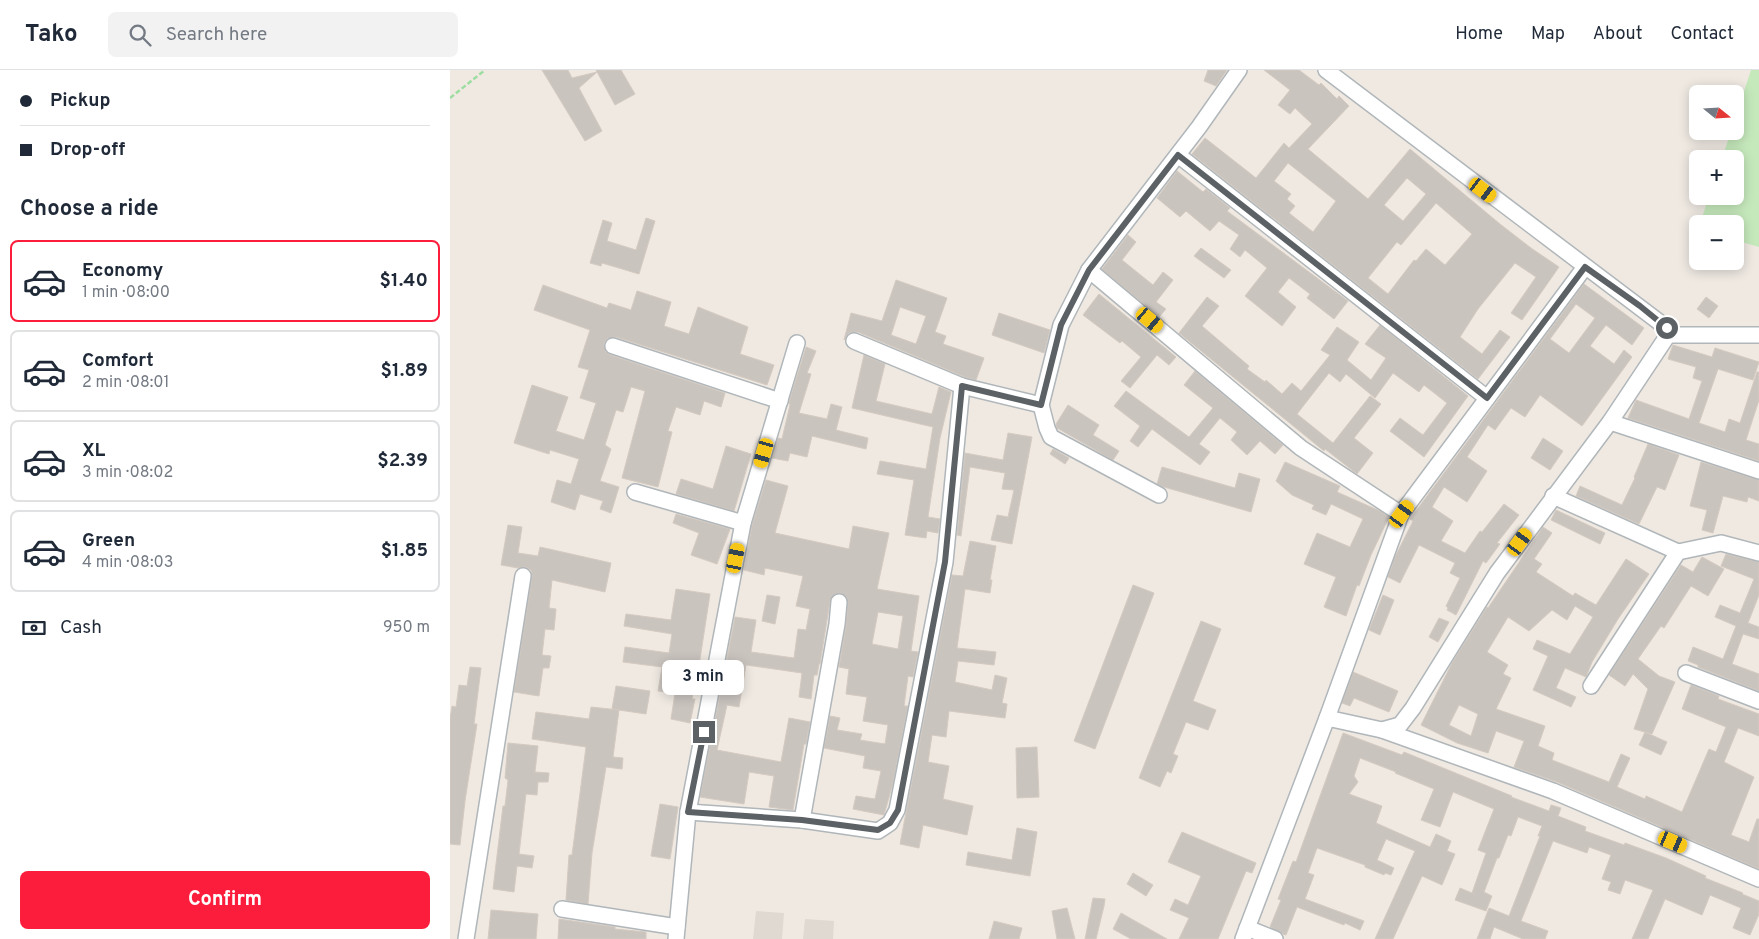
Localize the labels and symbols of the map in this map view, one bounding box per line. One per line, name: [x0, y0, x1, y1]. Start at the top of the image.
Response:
north arrow: [1689, 85, 1744, 140]
car: [1466, 175, 1499, 205]
car: [1133, 305, 1166, 335]
route start: [1656, 317, 1678, 339]
car: [752, 437, 775, 469]
car: [1387, 497, 1416, 531]
car: [1505, 525, 1534, 559]
car: [725, 542, 746, 574]
callout: 3 min: [663, 660, 745, 694]
route end: [693, 721, 715, 743]
car: [1656, 829, 1689, 855]

